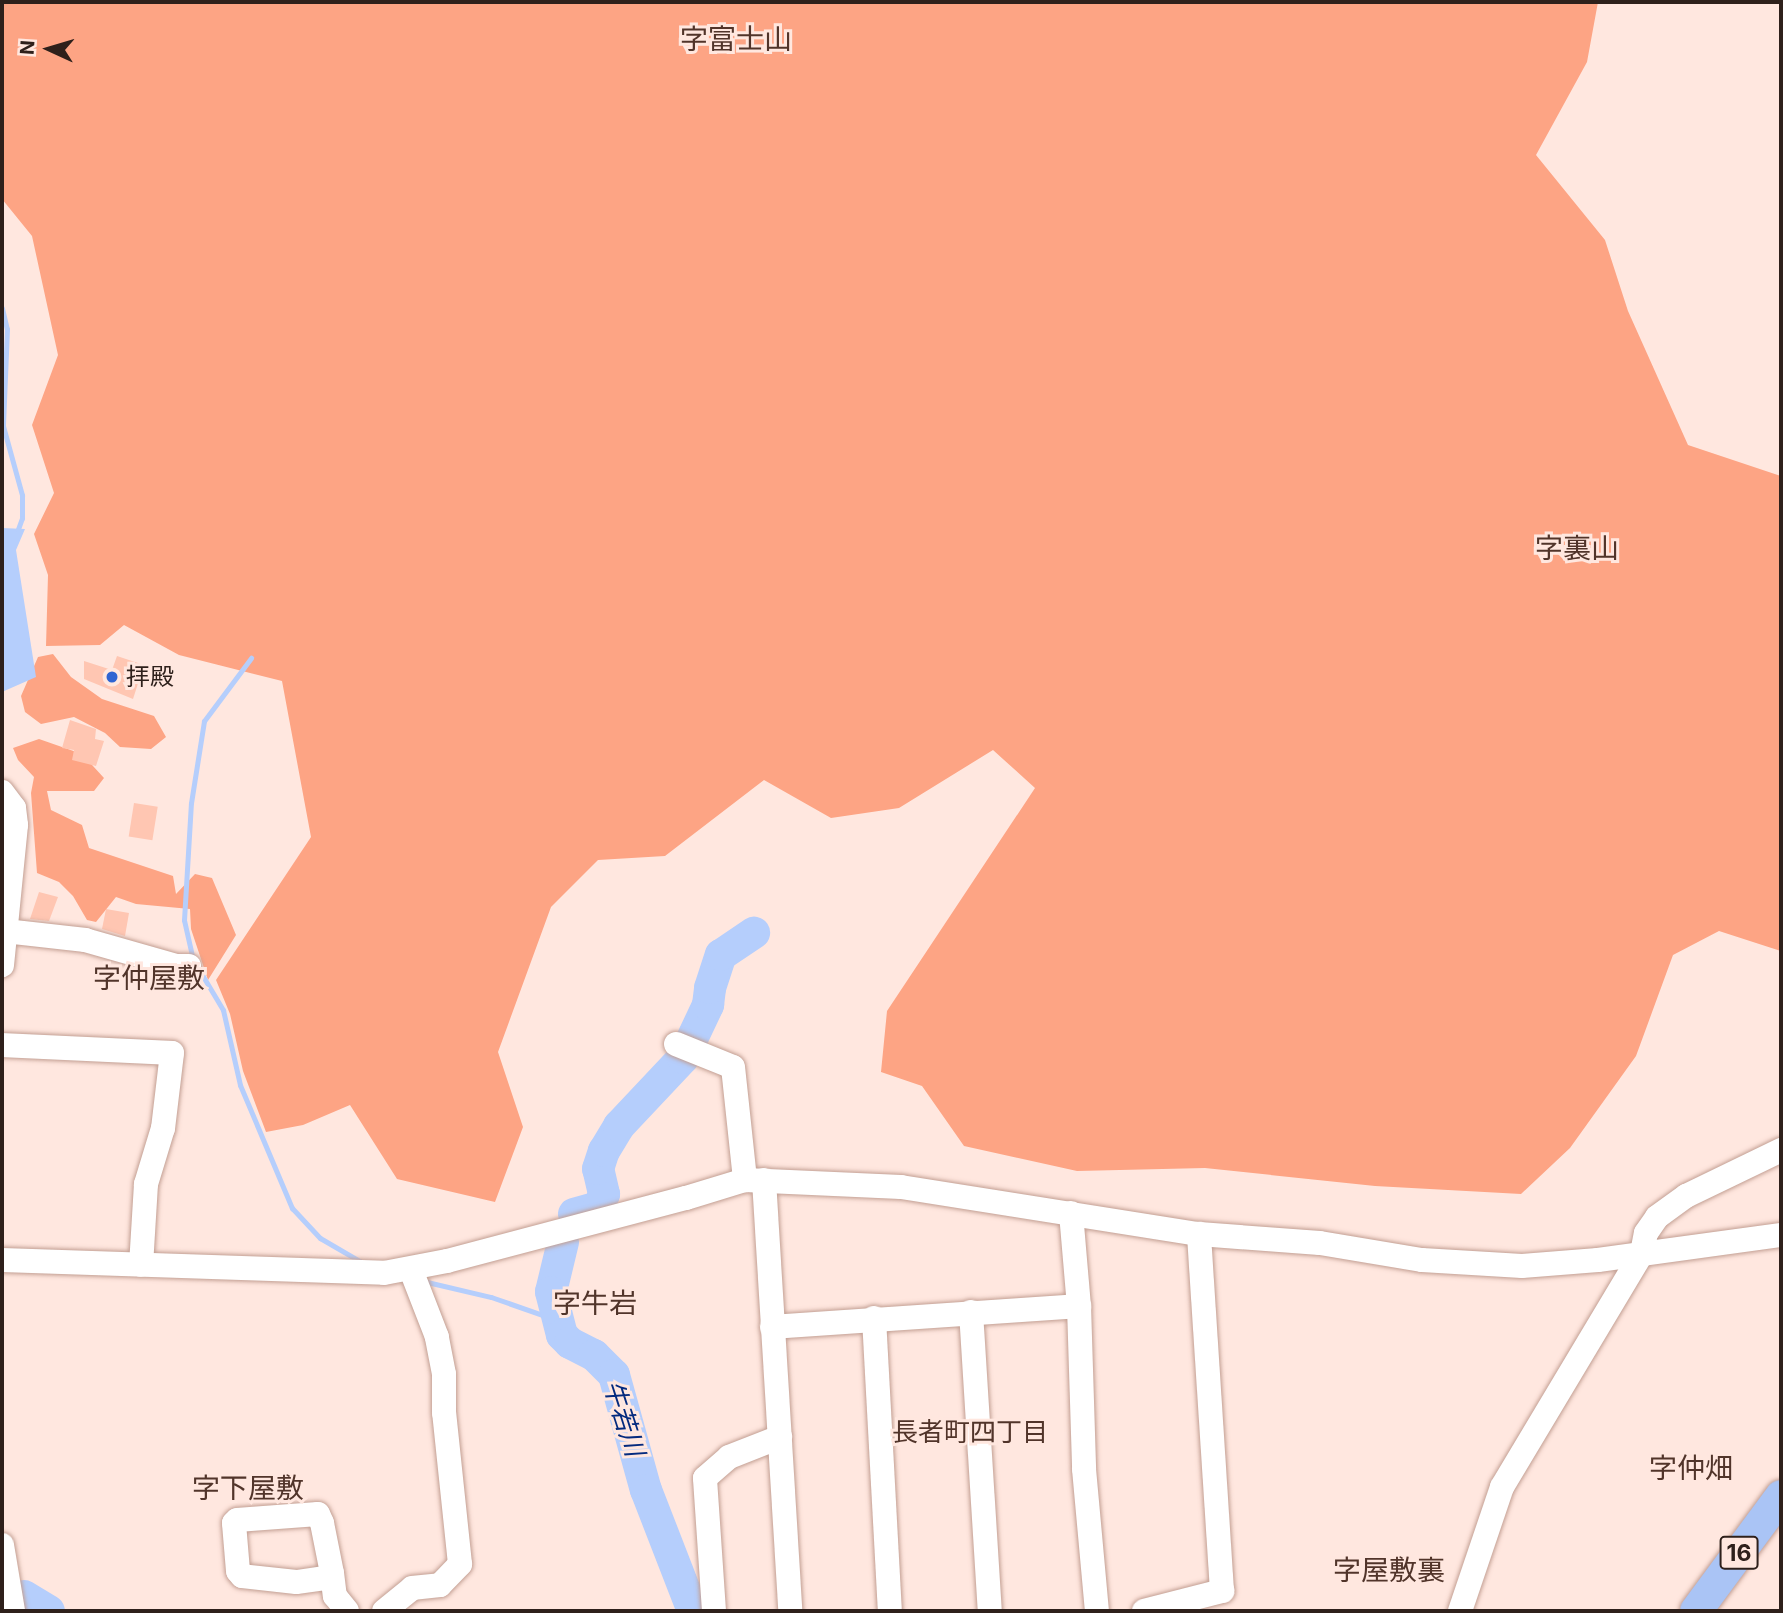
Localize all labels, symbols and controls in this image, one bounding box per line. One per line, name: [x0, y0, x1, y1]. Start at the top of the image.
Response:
north arrow: [14, 14, 84, 84]
district label: 字富士山: [680, 22, 792, 56]
text: N: [16, 39, 40, 56]
district label: 字裏山: [1535, 531, 1619, 565]
place label: 拝殿: [126, 663, 174, 691]
marker: 拝殿: [104, 669, 120, 685]
district label: 字仲屋敷: [93, 961, 205, 995]
district label: 字牛岩: [553, 1286, 637, 1320]
water label: 牛若川: [597, 1376, 651, 1460]
district label: 長者町四丁目: [892, 1416, 1048, 1448]
district label: 字仲畑: [1649, 1451, 1733, 1485]
district label: 字下屋敷: [192, 1471, 304, 1505]
road number: 16: [1718, 1534, 1760, 1572]
district label: 字屋敷裏: [1333, 1553, 1445, 1587]

